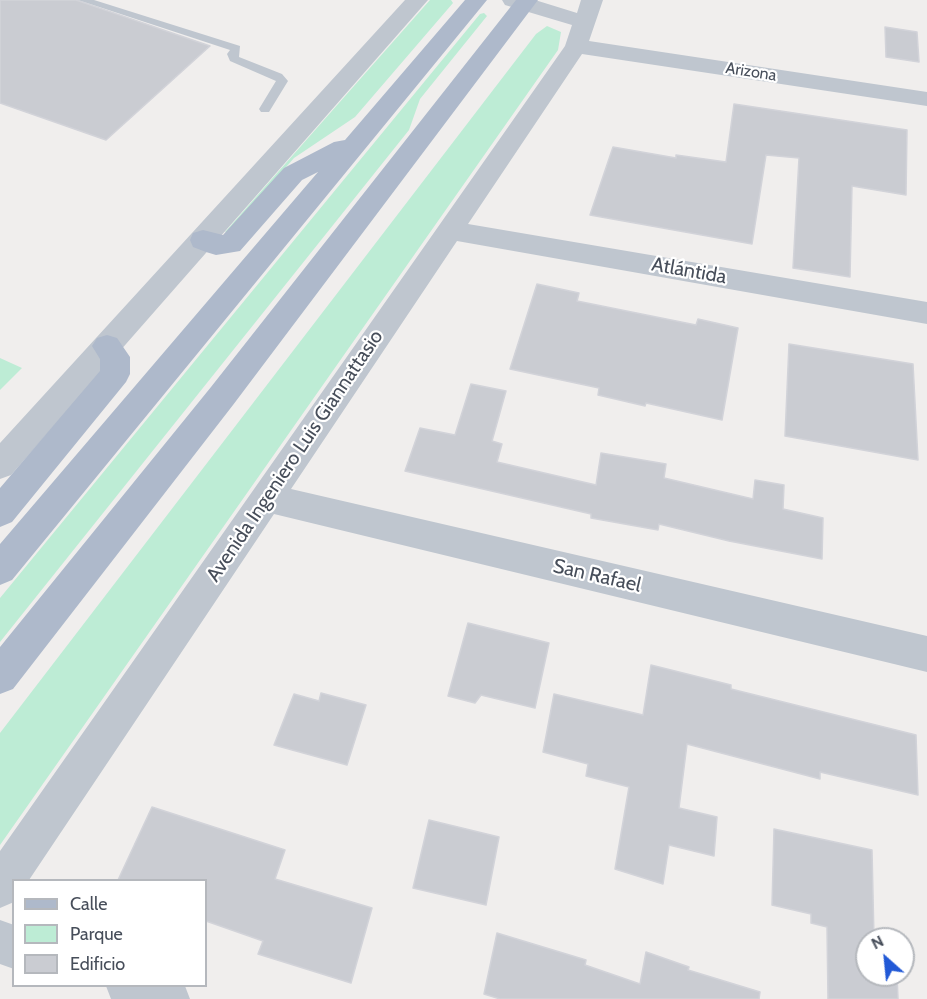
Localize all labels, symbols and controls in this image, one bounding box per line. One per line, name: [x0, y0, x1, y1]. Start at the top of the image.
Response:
street label: Arizona: [724, 59, 778, 85]
street label: Atlántida: [650, 253, 728, 289]
street label: Avenida Ingeniero Luis Giannattasio: [202, 326, 388, 586]
street label: San Rafael: [551, 554, 643, 598]
legend: [12, 879, 207, 987]
text: Calle: [70, 893, 107, 915]
text: Parque: [70, 923, 123, 945]
north arrow: [855, 927, 915, 987]
text: N: [868, 931, 887, 953]
text: Edificio: [70, 953, 125, 975]

